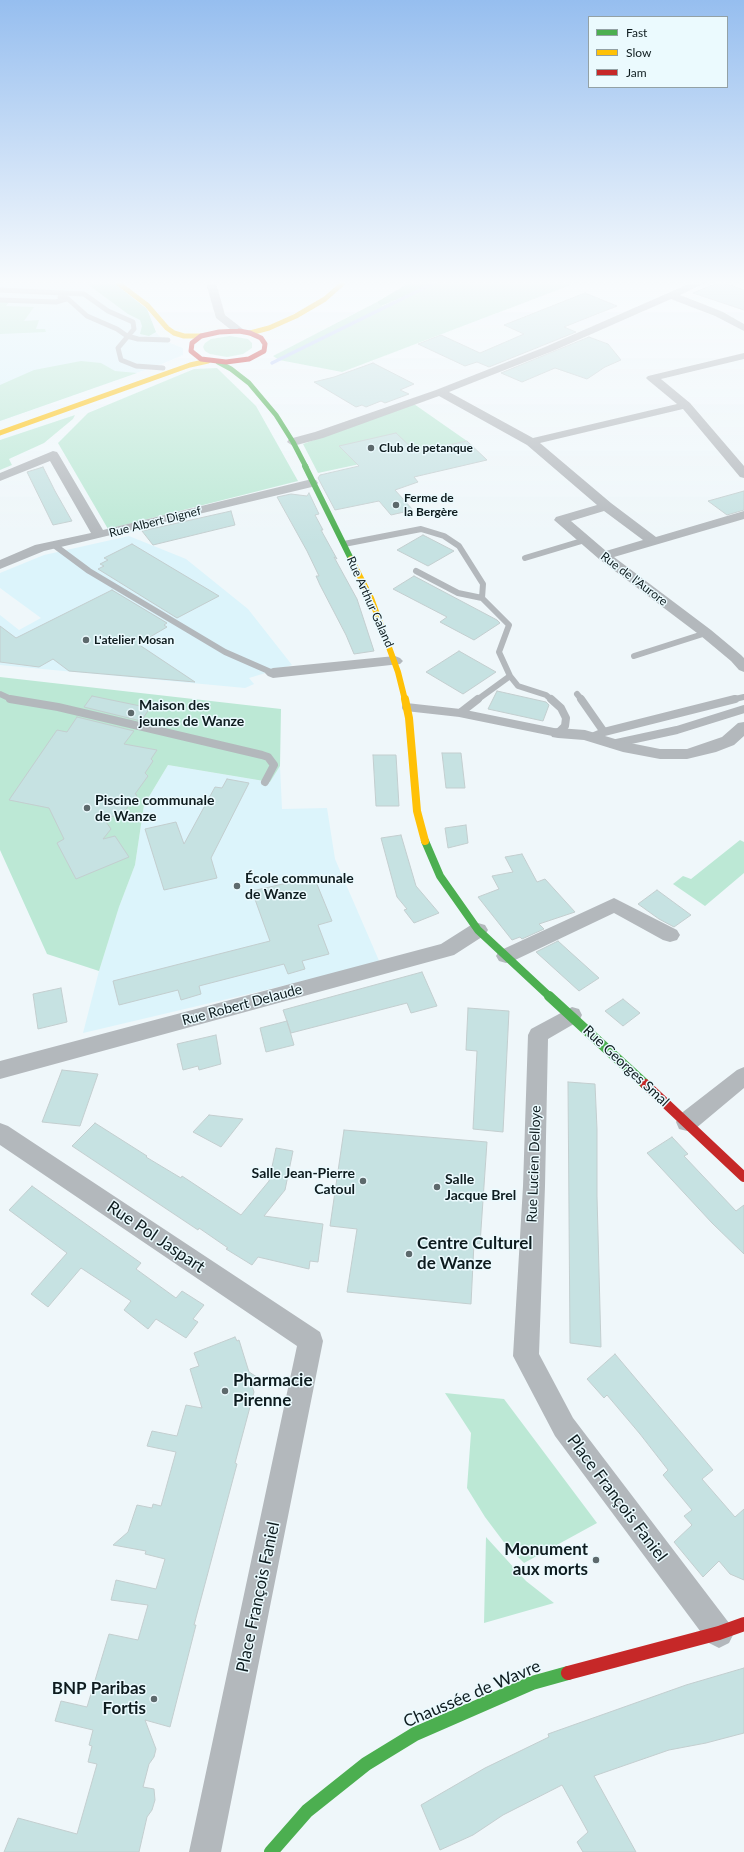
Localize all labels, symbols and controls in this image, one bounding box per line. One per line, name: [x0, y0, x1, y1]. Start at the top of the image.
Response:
legend: [588, 16, 728, 88]
text: Fast: [626, 25, 647, 40]
text: Slow: [626, 45, 651, 60]
text: Jam: [626, 65, 647, 80]
place label: Club de petanque: [379, 441, 473, 455]
marker: Club de petanque: [366, 443, 376, 453]
place label: Ferme de la Bergère: [404, 491, 458, 519]
marker: Ferme de la Bergère: [391, 500, 401, 510]
street label: Rue Albert Dignef: [107, 504, 203, 540]
street label: Rue de l'Aurore: [598, 549, 670, 609]
street label: Rue Arthur Galand: [344, 554, 396, 650]
place label: L'atelier Mosan: [94, 633, 174, 647]
marker: L'atelier Mosan: [81, 635, 91, 645]
place label: Maison des jeunes de Wanze: [139, 697, 244, 730]
marker: Maison des jeunes de Wanze: [126, 708, 136, 718]
place label: Piscine communale de Wanze: [95, 792, 214, 824]
marker: Piscine communale de Wanze: [82, 803, 92, 813]
place label: École communale de Wanze: [245, 870, 354, 902]
marker: École communale de Wanze: [232, 881, 242, 891]
street label: Rue Robert Delaude: [180, 981, 304, 1029]
street label: Rue Georges Smal: [580, 1022, 672, 1110]
street label: Rue Lucien Delloye: [524, 1105, 544, 1223]
place label: Salle Jean-Pierre Catoul: [252, 1165, 355, 1198]
place label: Salle Jacque Brel: [445, 1171, 516, 1204]
marker: Salle Jean-Pierre Catoul: [358, 1176, 368, 1186]
marker: Salle Jacque Brel: [432, 1182, 442, 1192]
street label: Rue Pol Jaspart: [103, 1197, 209, 1277]
place label: Centre Culturel de Wanze: [417, 1234, 532, 1274]
marker: Centre Culturel de Wanze: [404, 1249, 414, 1259]
place label: Pharmacie Pirenne: [233, 1371, 313, 1411]
marker: Pharmacie Pirenne: [220, 1386, 230, 1396]
street label: Place François Faniel: [563, 1431, 671, 1565]
street label: Place François Faniel: [232, 1520, 284, 1674]
place label: Monument aux morts: [504, 1540, 588, 1580]
marker: Monument aux morts: [591, 1555, 601, 1565]
street label: Chaussée de Wavre: [400, 1656, 544, 1732]
place label: BNP Paribas Fortis: [52, 1679, 146, 1719]
marker: BNP Paribas Fortis: [149, 1694, 159, 1704]

